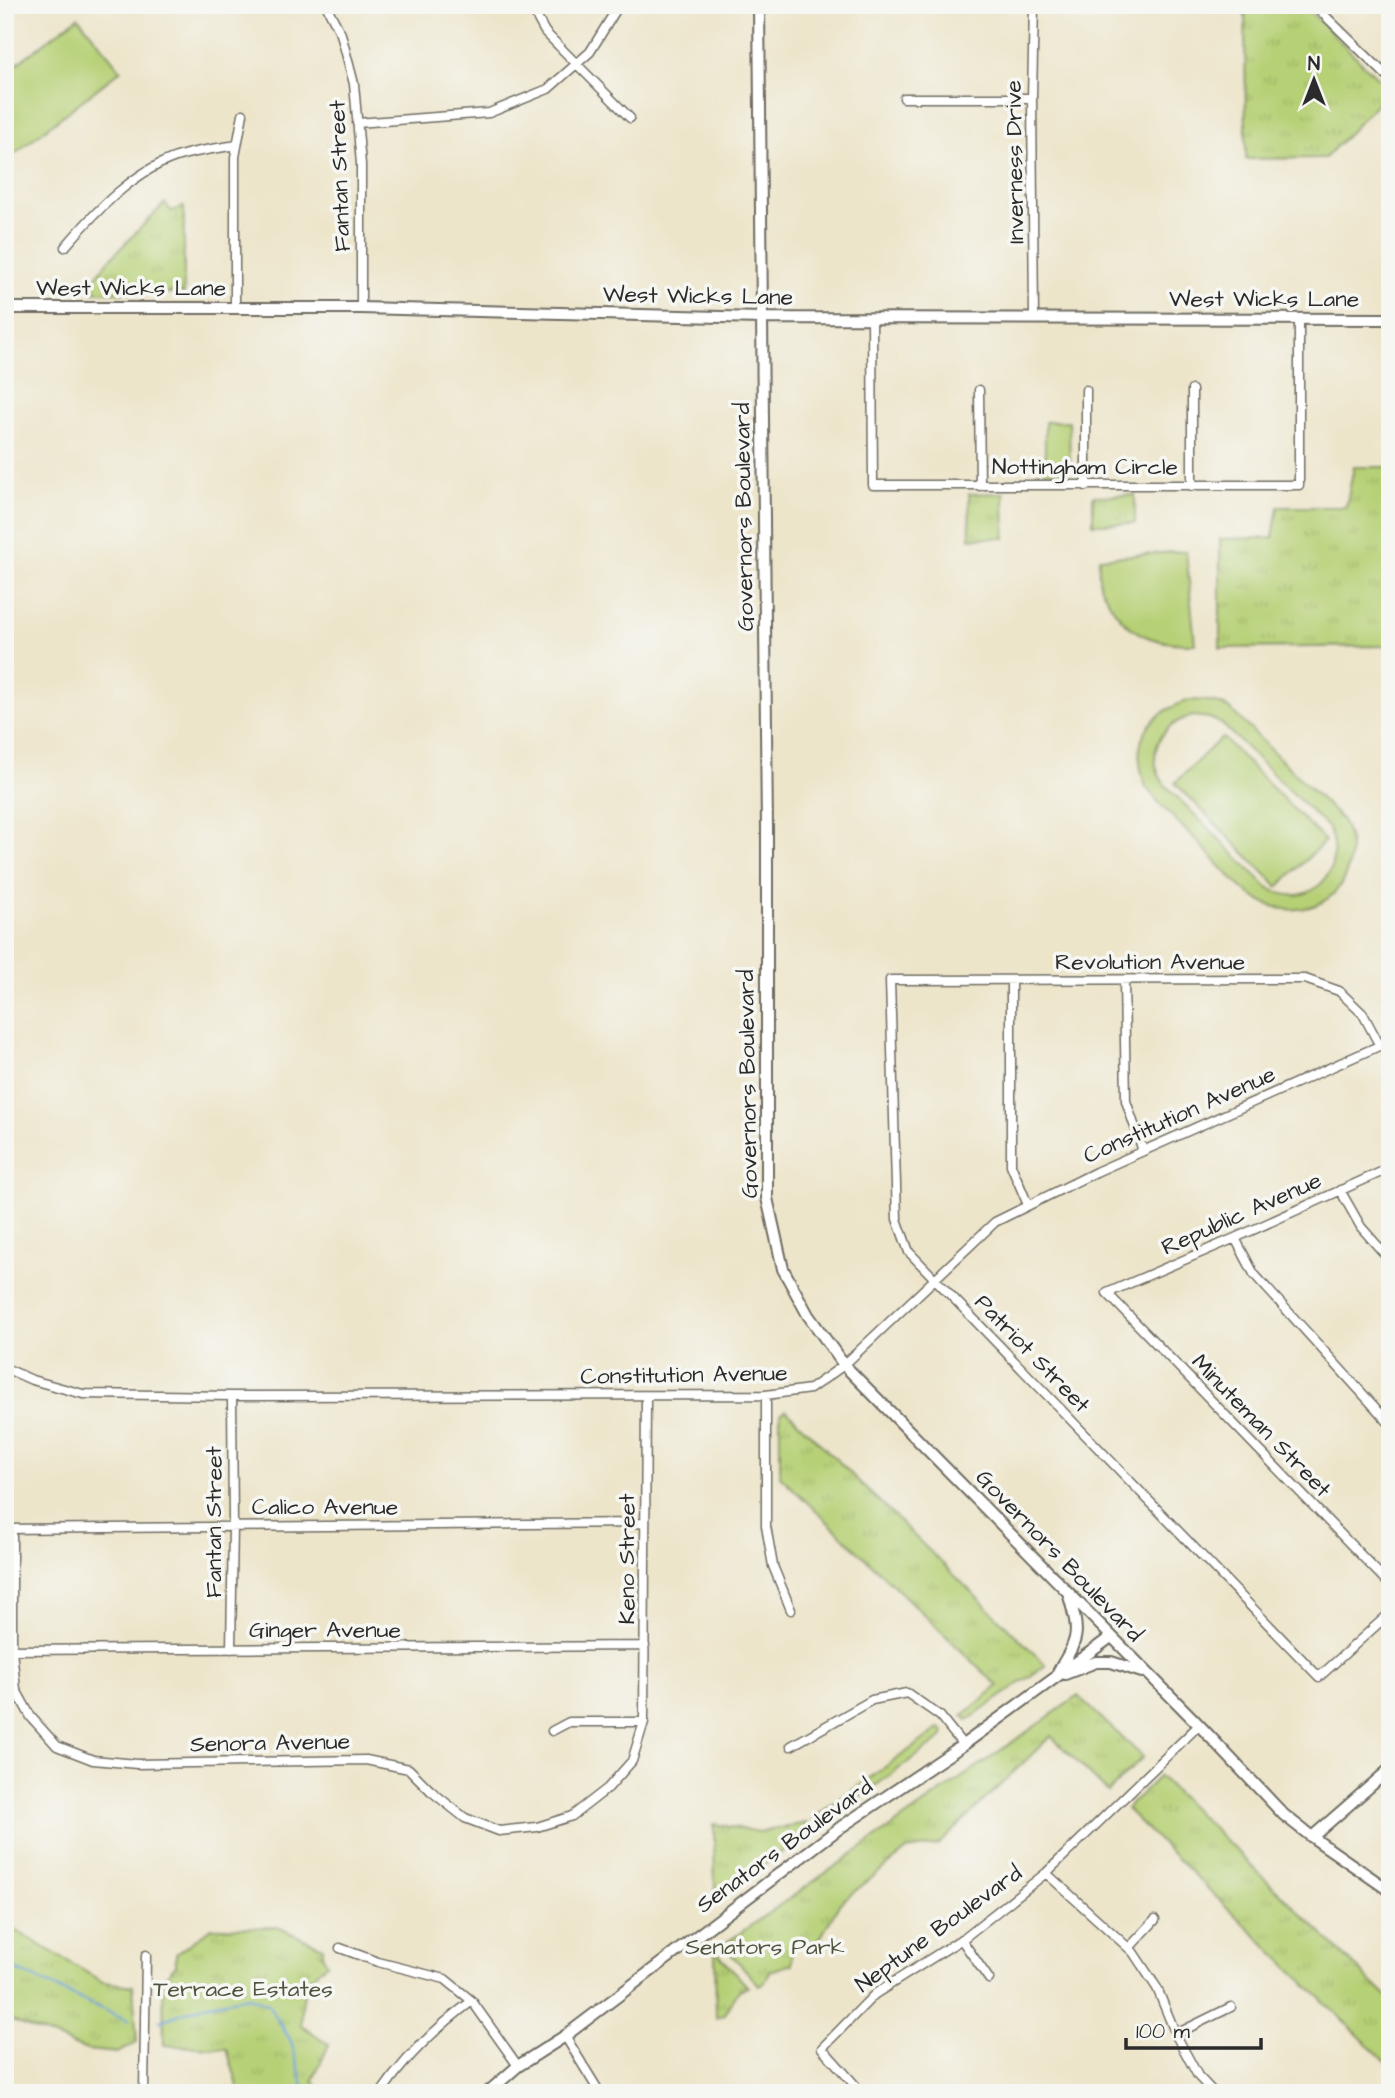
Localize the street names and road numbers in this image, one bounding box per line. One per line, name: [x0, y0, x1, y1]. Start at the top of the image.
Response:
street label: Inverness Drive: [998, 80, 1032, 244]
street label: Fantan Street: [321, 99, 359, 252]
street label: West Wicks Lane: [36, 272, 226, 304]
street label: West Wicks Lane: [603, 278, 793, 314]
street label: West Wicks Lane: [1169, 283, 1359, 315]
street label: Governors Boulevard: [726, 402, 762, 632]
street label: Nottingham Circle: [992, 451, 1178, 484]
street label: Revolution Avenue: [1055, 946, 1245, 978]
street label: Governors Boulevard: [730, 969, 766, 1199]
street label: Constitution Avenue: [1078, 1058, 1281, 1172]
street label: Republic Avenue: [1156, 1164, 1326, 1263]
street label: Patriot Street: [967, 1287, 1098, 1421]
street label: Minuteman Street: [1184, 1347, 1339, 1505]
street label: Constitution Avenue: [580, 1357, 788, 1393]
street label: Fantan Street: [198, 1445, 230, 1598]
street label: Governors Boulevard: [968, 1462, 1150, 1649]
street label: Calico Avenue: [252, 1491, 398, 1523]
street label: Keno Street: [611, 1493, 643, 1624]
street label: Ginger Avenue: [249, 1614, 401, 1647]
street label: Senora Avenue: [190, 1726, 350, 1760]
street label: Senators Boulevard: [690, 1771, 880, 1921]
street label: Neptune Boulevard: [849, 1857, 1029, 2000]

